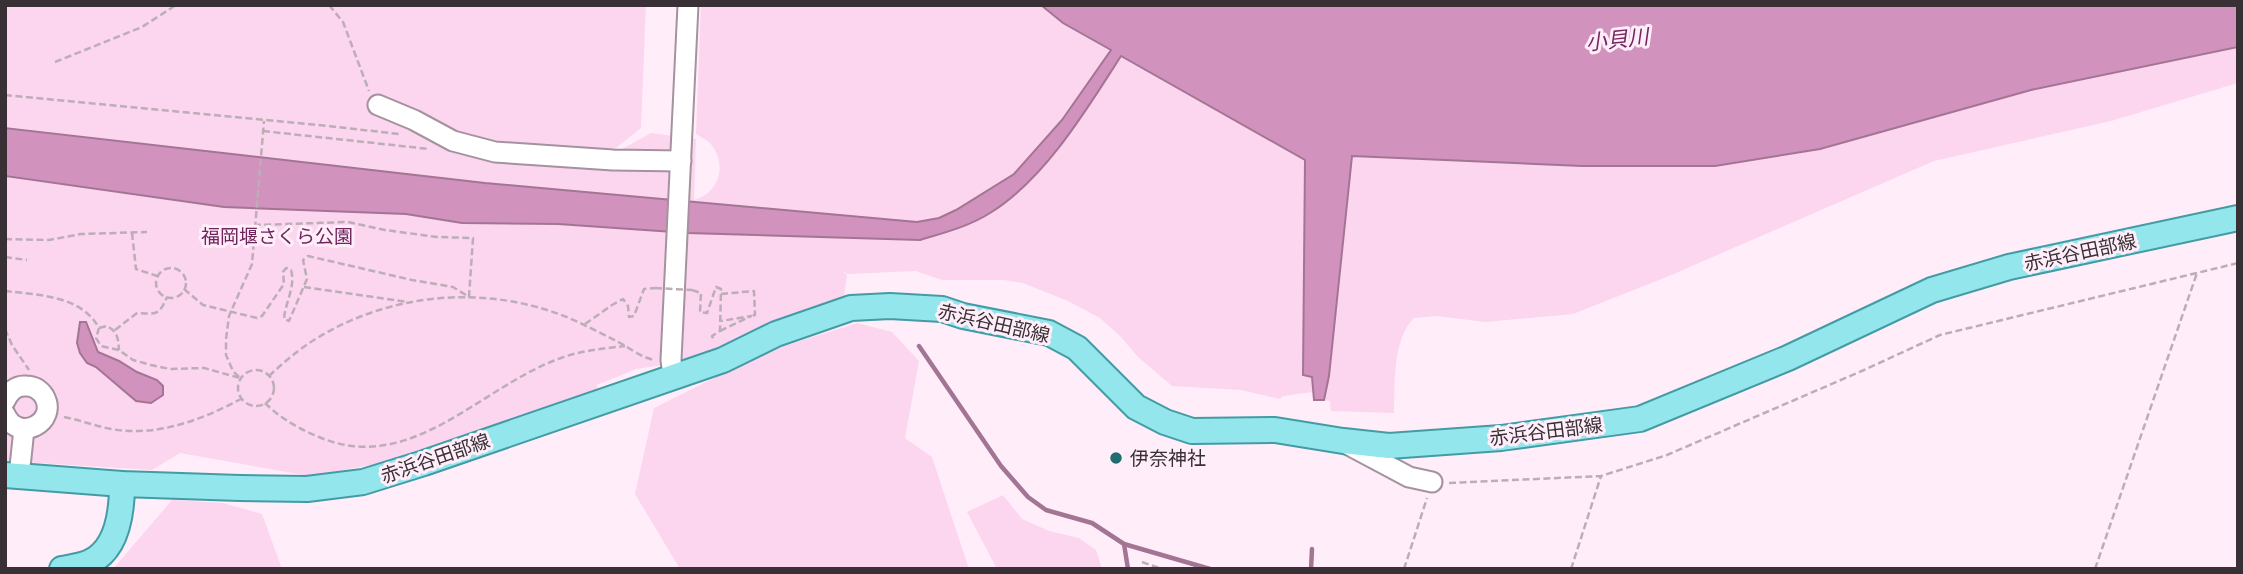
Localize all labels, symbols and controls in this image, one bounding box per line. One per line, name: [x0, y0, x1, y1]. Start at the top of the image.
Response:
water label: 小貝川: [1584, 24, 1652, 54]
park label: 福岡堰さくら公園: [201, 225, 353, 247]
street label: 赤浜谷田部線: [2022, 229, 2138, 275]
street label: 赤浜谷田部線: [936, 299, 1052, 347]
street label: 赤浜谷田部線: [1488, 413, 1604, 449]
street label: 赤浜谷田部線: [378, 429, 492, 487]
place label: 伊奈神社: [1130, 447, 1206, 469]
marker: 伊奈神社: [1108, 450, 1124, 466]

